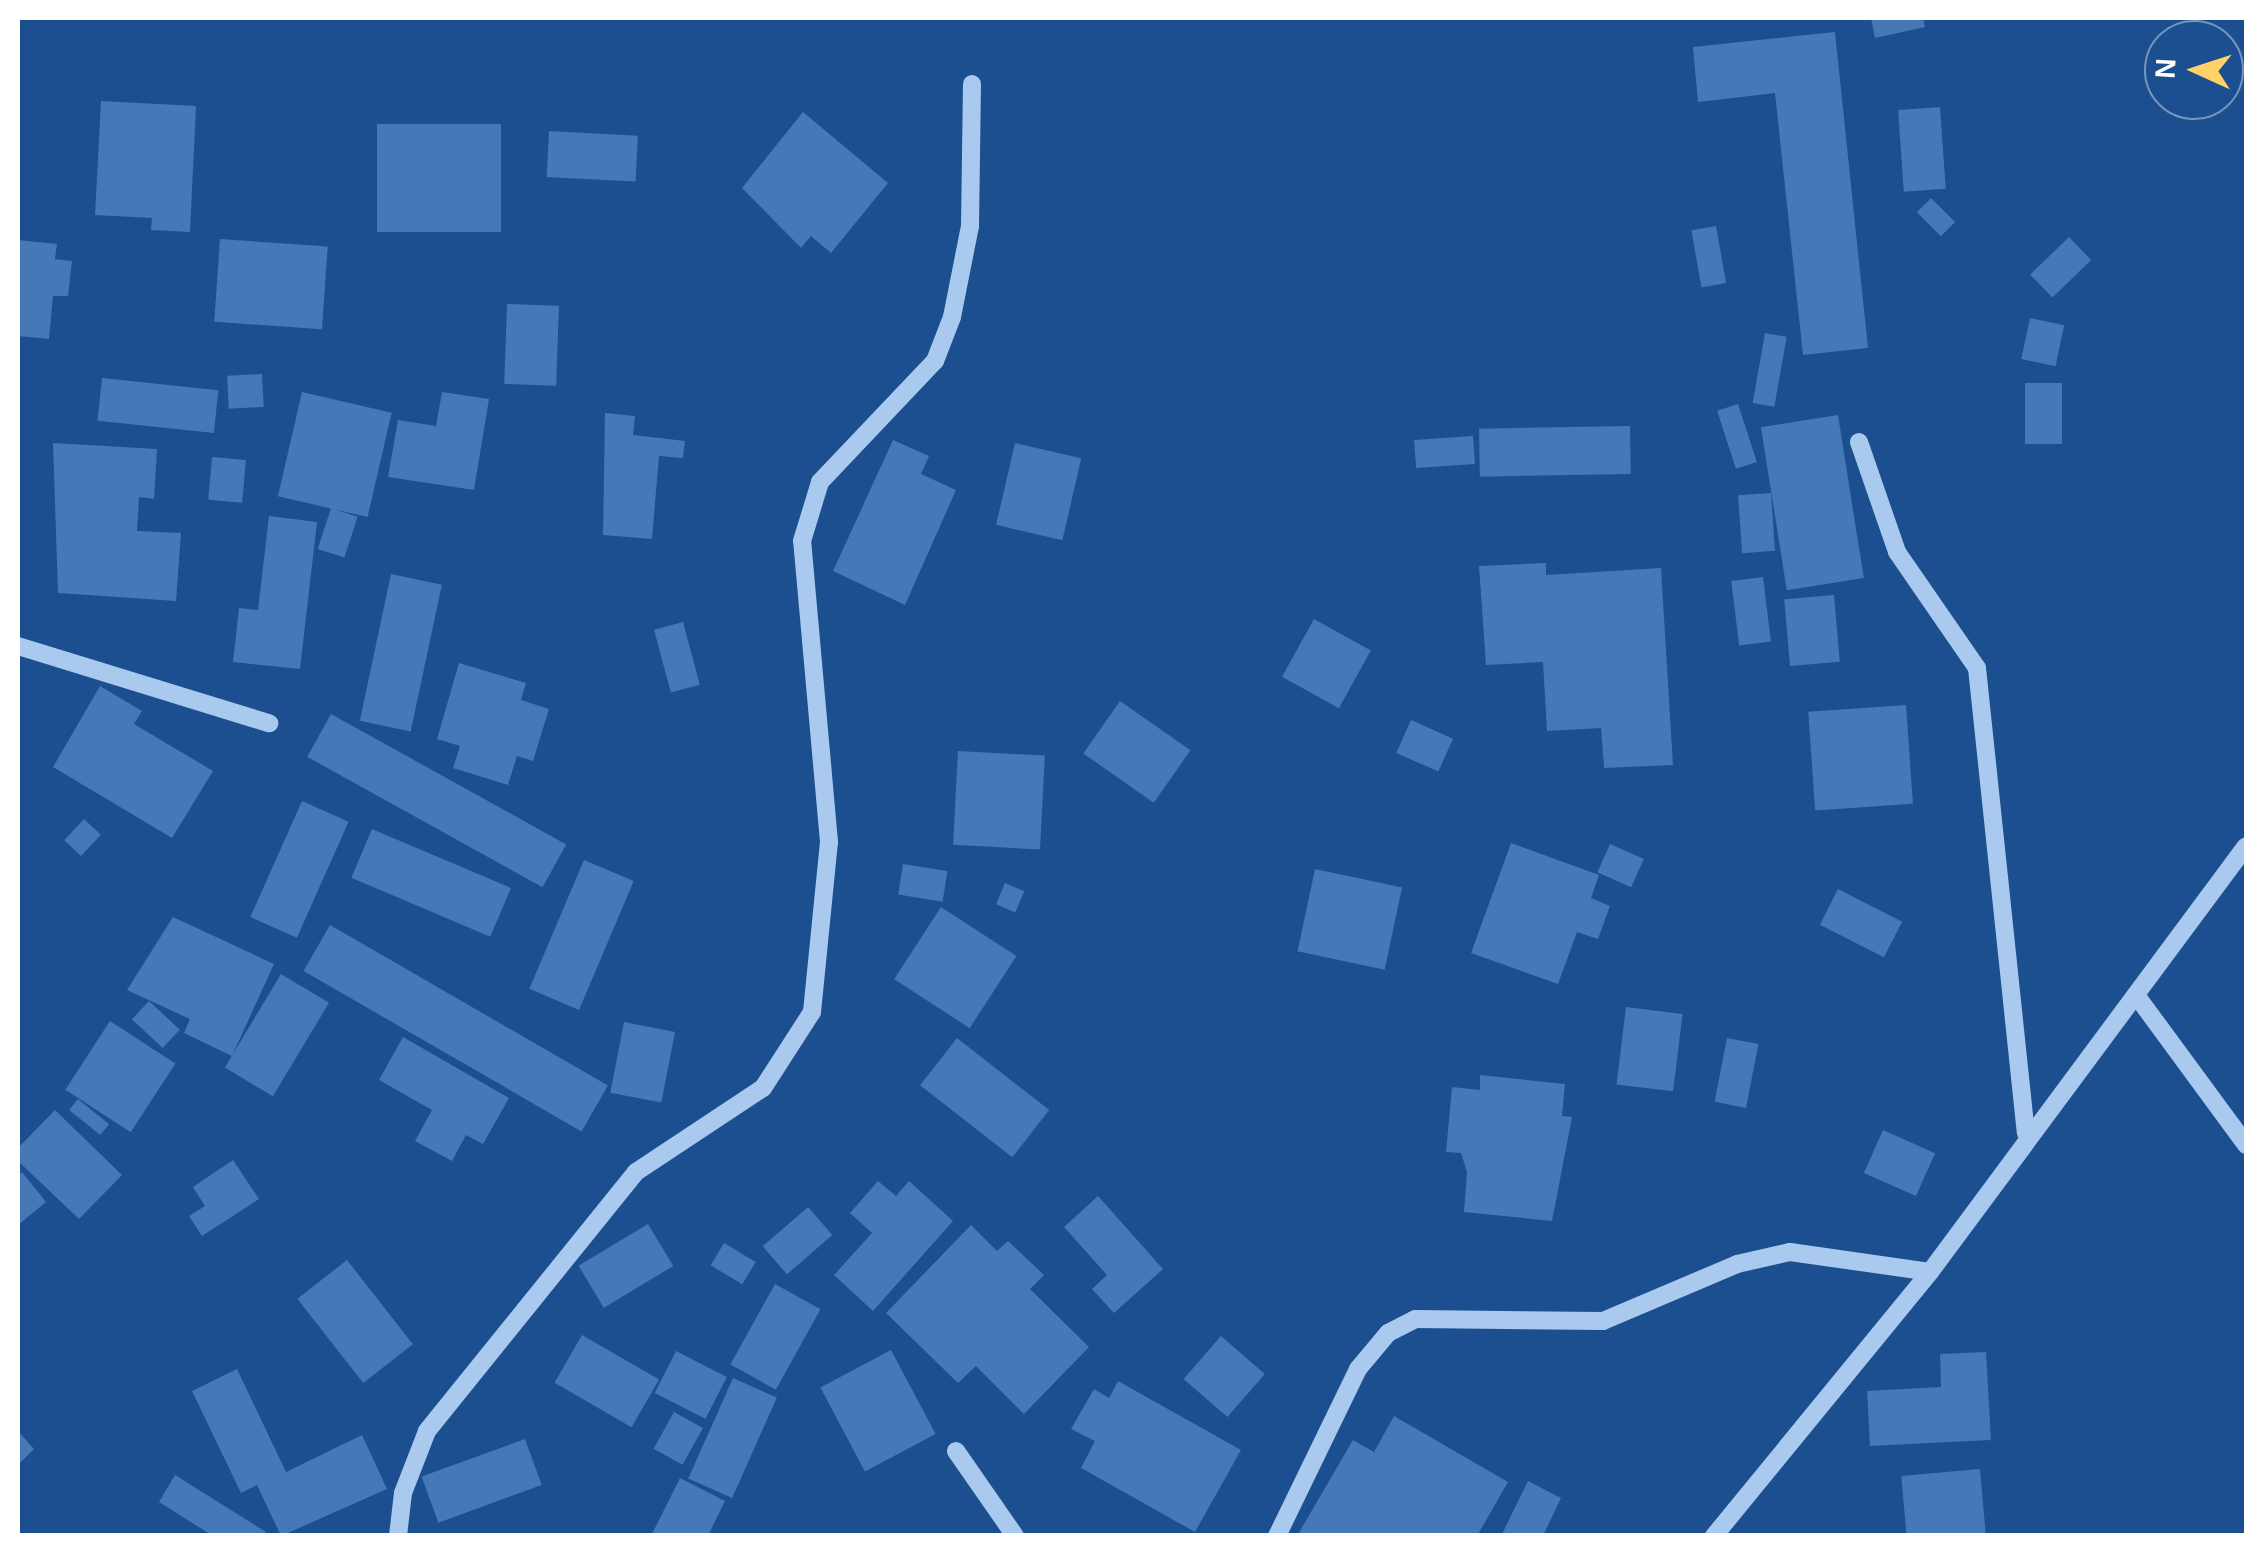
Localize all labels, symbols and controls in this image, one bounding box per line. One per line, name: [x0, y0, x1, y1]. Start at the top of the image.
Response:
north arrow: [2144, 20, 2244, 120]
text: N: [2150, 58, 2182, 79]

